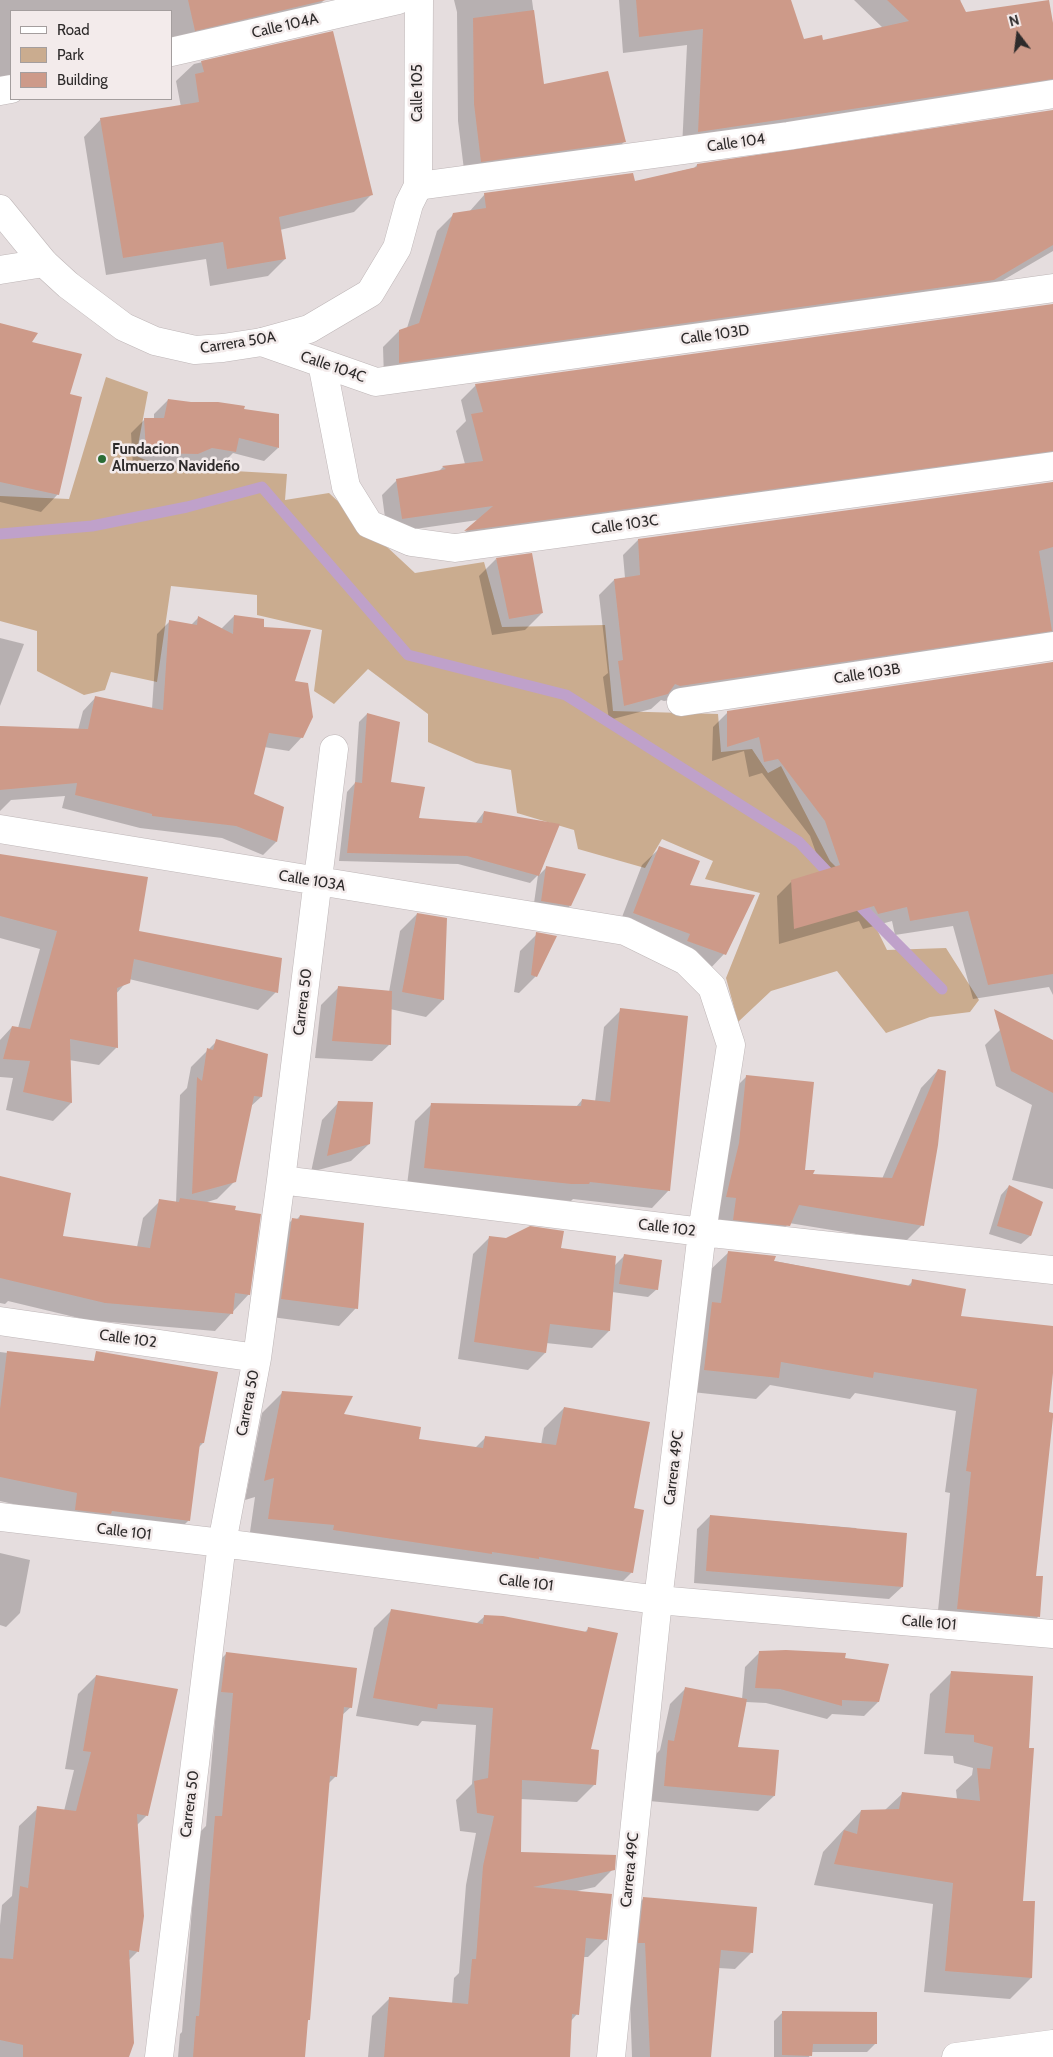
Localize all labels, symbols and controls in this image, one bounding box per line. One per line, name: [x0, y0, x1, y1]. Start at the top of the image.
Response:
legend: [10, 10, 172, 100]
street label: Calle 104A: [250, 10, 320, 42]
north arrow: [993, 10, 1043, 60]
text: N: [1007, 11, 1021, 30]
text: Road: [57, 21, 90, 39]
text: Park: [57, 46, 84, 64]
street label: Calle 105: [409, 64, 427, 122]
text: Building: [57, 71, 108, 89]
street label: Calle 104: [706, 130, 766, 156]
street label: Calle 103D: [680, 321, 750, 349]
street label: Carrera 50A: [199, 328, 277, 358]
street label: Calle 104C: [298, 347, 368, 387]
place label: Fundacion Almuerzo Navideño: [112, 441, 240, 476]
marker: Fundacion Almuerzo Navideño: [96, 453, 108, 465]
street label: Calle 103C: [590, 511, 660, 539]
street label: Calle 103B: [833, 660, 901, 688]
street label: Calle 103A: [277, 867, 347, 895]
street label: Carrera 50: [290, 968, 316, 1036]
street label: Calle 102: [637, 1216, 697, 1240]
street label: Calle 102: [98, 1326, 158, 1352]
street label: Carrera 50: [233, 1368, 263, 1438]
street label: Carrera 49C: [660, 1430, 688, 1506]
street label: Calle 101: [96, 1520, 152, 1544]
street label: Calle 101: [498, 1571, 554, 1595]
street label: Calle 101: [901, 1612, 957, 1634]
street label: Carrera 50: [177, 1770, 203, 1838]
street label: Carrera 49C: [617, 1832, 643, 1908]

